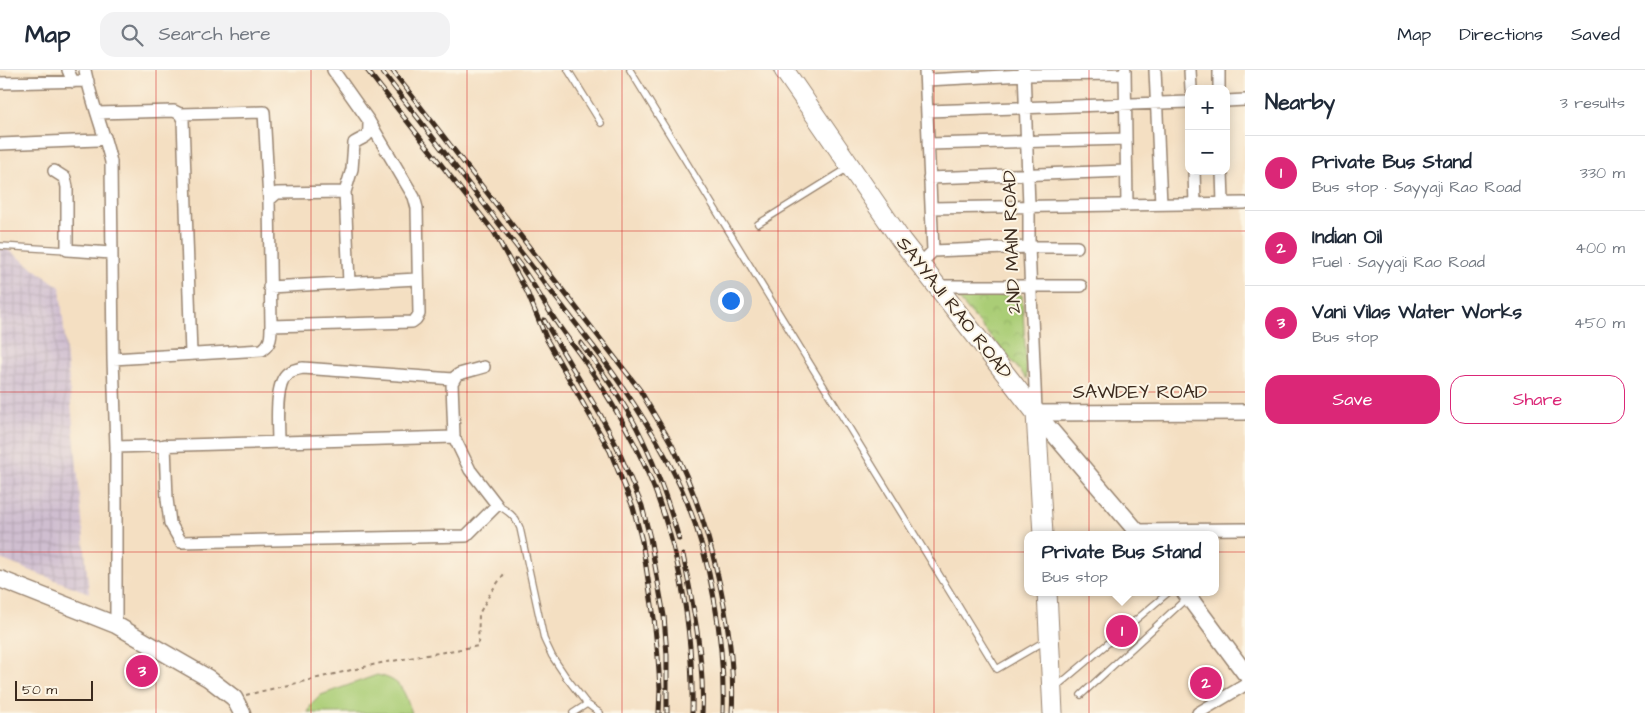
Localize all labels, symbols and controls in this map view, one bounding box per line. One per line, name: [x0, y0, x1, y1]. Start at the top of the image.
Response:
search box: [100, 12, 450, 57]
text: Map: [25, 18, 70, 52]
icon: search: [118, 21, 146, 49]
text: Search here: [158, 21, 271, 48]
text: Map: [1397, 22, 1431, 47]
text: Directions: [1459, 22, 1543, 47]
text: Saved: [1571, 22, 1620, 47]
map controls: [1185, 85, 1230, 175]
button: +: [1185, 85, 1230, 130]
text: Nearby: [1265, 88, 1335, 117]
text: 3 results: [1560, 92, 1625, 114]
button: −: [1185, 130, 1230, 175]
text: Private Bus Stand: [1312, 149, 1472, 176]
text: 1: [1280, 162, 1282, 184]
text: 330 m: [1580, 162, 1625, 184]
street label: 2ND MAIN ROAD: [996, 170, 1028, 314]
text: Bus stop · Sayyaji Rao Road: [1312, 176, 1521, 198]
text: Indian Oil: [1312, 224, 1382, 251]
street label: SAYYAJI RAO ROAD: [890, 231, 1018, 385]
text: 2: [1276, 237, 1286, 259]
text: 400 m: [1575, 237, 1625, 259]
text: Fuel · Sayyaji Rao Road: [1312, 251, 1485, 273]
your location: [718, 288, 744, 314]
text: Vani Vilas Water Works: [1312, 299, 1522, 326]
text: 3: [1277, 312, 1285, 334]
text: 450 m: [1574, 312, 1625, 334]
text: Bus stop: [1312, 326, 1378, 348]
button: Save: [1265, 375, 1440, 424]
button: Share: [1450, 375, 1625, 424]
street label: SAWDEY ROAD: [1073, 379, 1207, 406]
popup: [1024, 531, 1219, 596]
text: Private Bus Stand: [1042, 539, 1201, 566]
text: Bus stop: [1042, 566, 1108, 588]
pin: 1: [1106, 612, 1138, 650]
pin: 3: [126, 652, 158, 690]
pin: 2: [1190, 664, 1222, 702]
scale bar: [15, 678, 92, 701]
text: 50 m: [22, 680, 57, 700]

